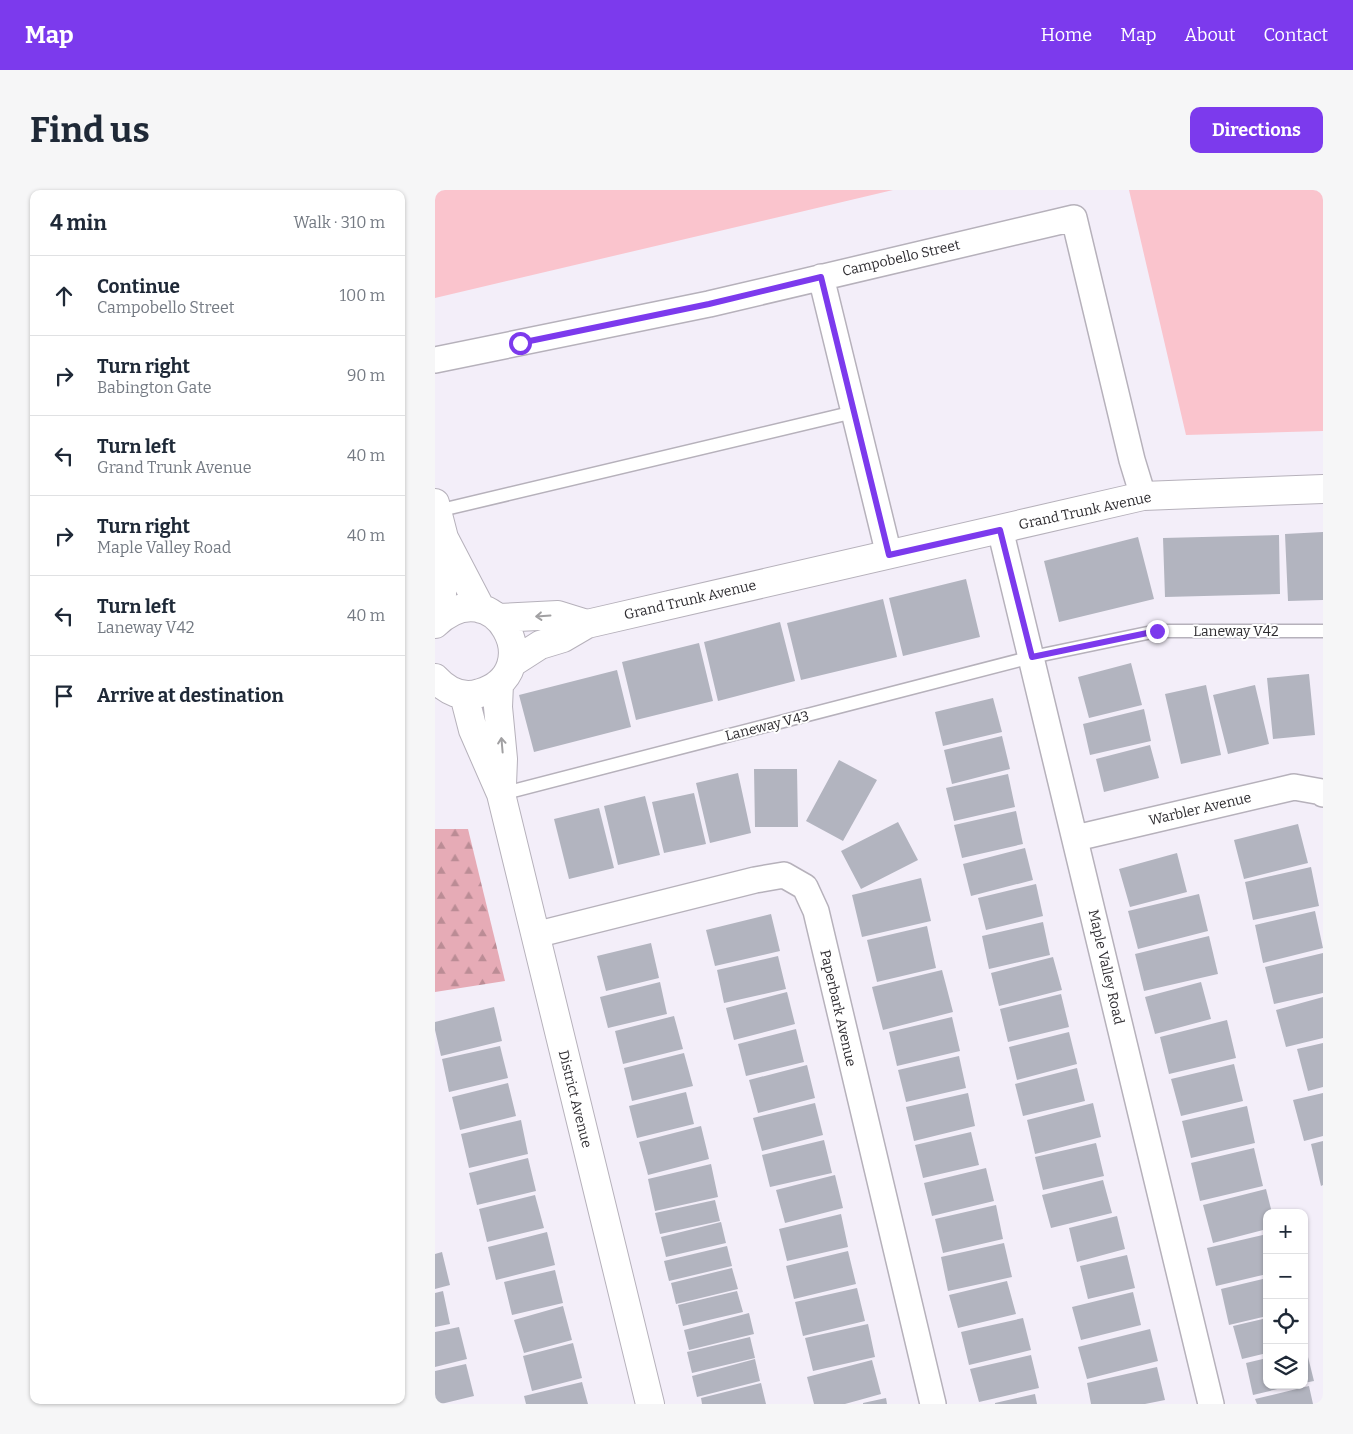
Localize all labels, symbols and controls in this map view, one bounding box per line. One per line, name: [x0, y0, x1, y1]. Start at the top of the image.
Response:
text: Map: [25, 21, 74, 49]
text: Home: [1041, 24, 1092, 46]
text: Map: [1120, 24, 1156, 46]
text: About: [1184, 24, 1235, 46]
text: Contact: [1263, 24, 1328, 46]
button: Directions: [1190, 107, 1323, 153]
text: Find us: [30, 109, 150, 151]
text: 4 min: [50, 210, 107, 236]
text: Walk · 310 m: [293, 213, 385, 232]
street label: Campobello Street: [840, 236, 962, 280]
text: Continue: [97, 275, 180, 298]
icon: ahead: [50, 282, 78, 310]
text: 100 m: [340, 286, 385, 305]
text: Campobello Street: [97, 298, 235, 317]
route start: [509, 332, 532, 355]
text: Turn right: [97, 355, 190, 378]
icon: right: [50, 362, 78, 390]
text: 90 m: [347, 366, 385, 385]
text: Babington Gate: [97, 378, 211, 397]
text: Turn left: [97, 435, 176, 458]
icon: left: [50, 442, 78, 470]
text: 40 m: [347, 446, 385, 465]
text: Grand Trunk Avenue: [97, 458, 252, 477]
street label: Grand Trunk Avenue: [1017, 489, 1153, 533]
text: Turn right: [97, 515, 190, 538]
icon: right: [50, 522, 78, 550]
text: 40 m: [347, 526, 385, 545]
text: Maple Valley Road: [97, 538, 231, 557]
street label: Grand Trunk Avenue: [622, 577, 758, 623]
text: Turn left: [97, 595, 176, 618]
icon: left: [50, 602, 78, 630]
text: 40 m: [347, 606, 385, 625]
one-way arrow: [536, 612, 552, 621]
text: Laneway V42: [97, 618, 195, 637]
route end: [1146, 620, 1169, 643]
street label: Laneway V42: [1193, 623, 1279, 640]
icon: arrive: [50, 682, 78, 710]
text: Arrive at destination: [97, 684, 284, 707]
street label: Laneway V43: [723, 707, 811, 745]
one-way arrow: [498, 737, 507, 753]
street label: Warbler Avenue: [1147, 789, 1253, 829]
street label: Maple Valley Road: [1085, 908, 1127, 1026]
street label: Paperbark Avenue: [816, 948, 860, 1068]
street label: District Avenue: [555, 1048, 595, 1150]
map controls: [1263, 1209, 1308, 1389]
button: +: [1263, 1209, 1308, 1254]
button: −: [1263, 1254, 1308, 1299]
button: locate: [1263, 1299, 1308, 1344]
button: layers: [1263, 1344, 1308, 1389]

